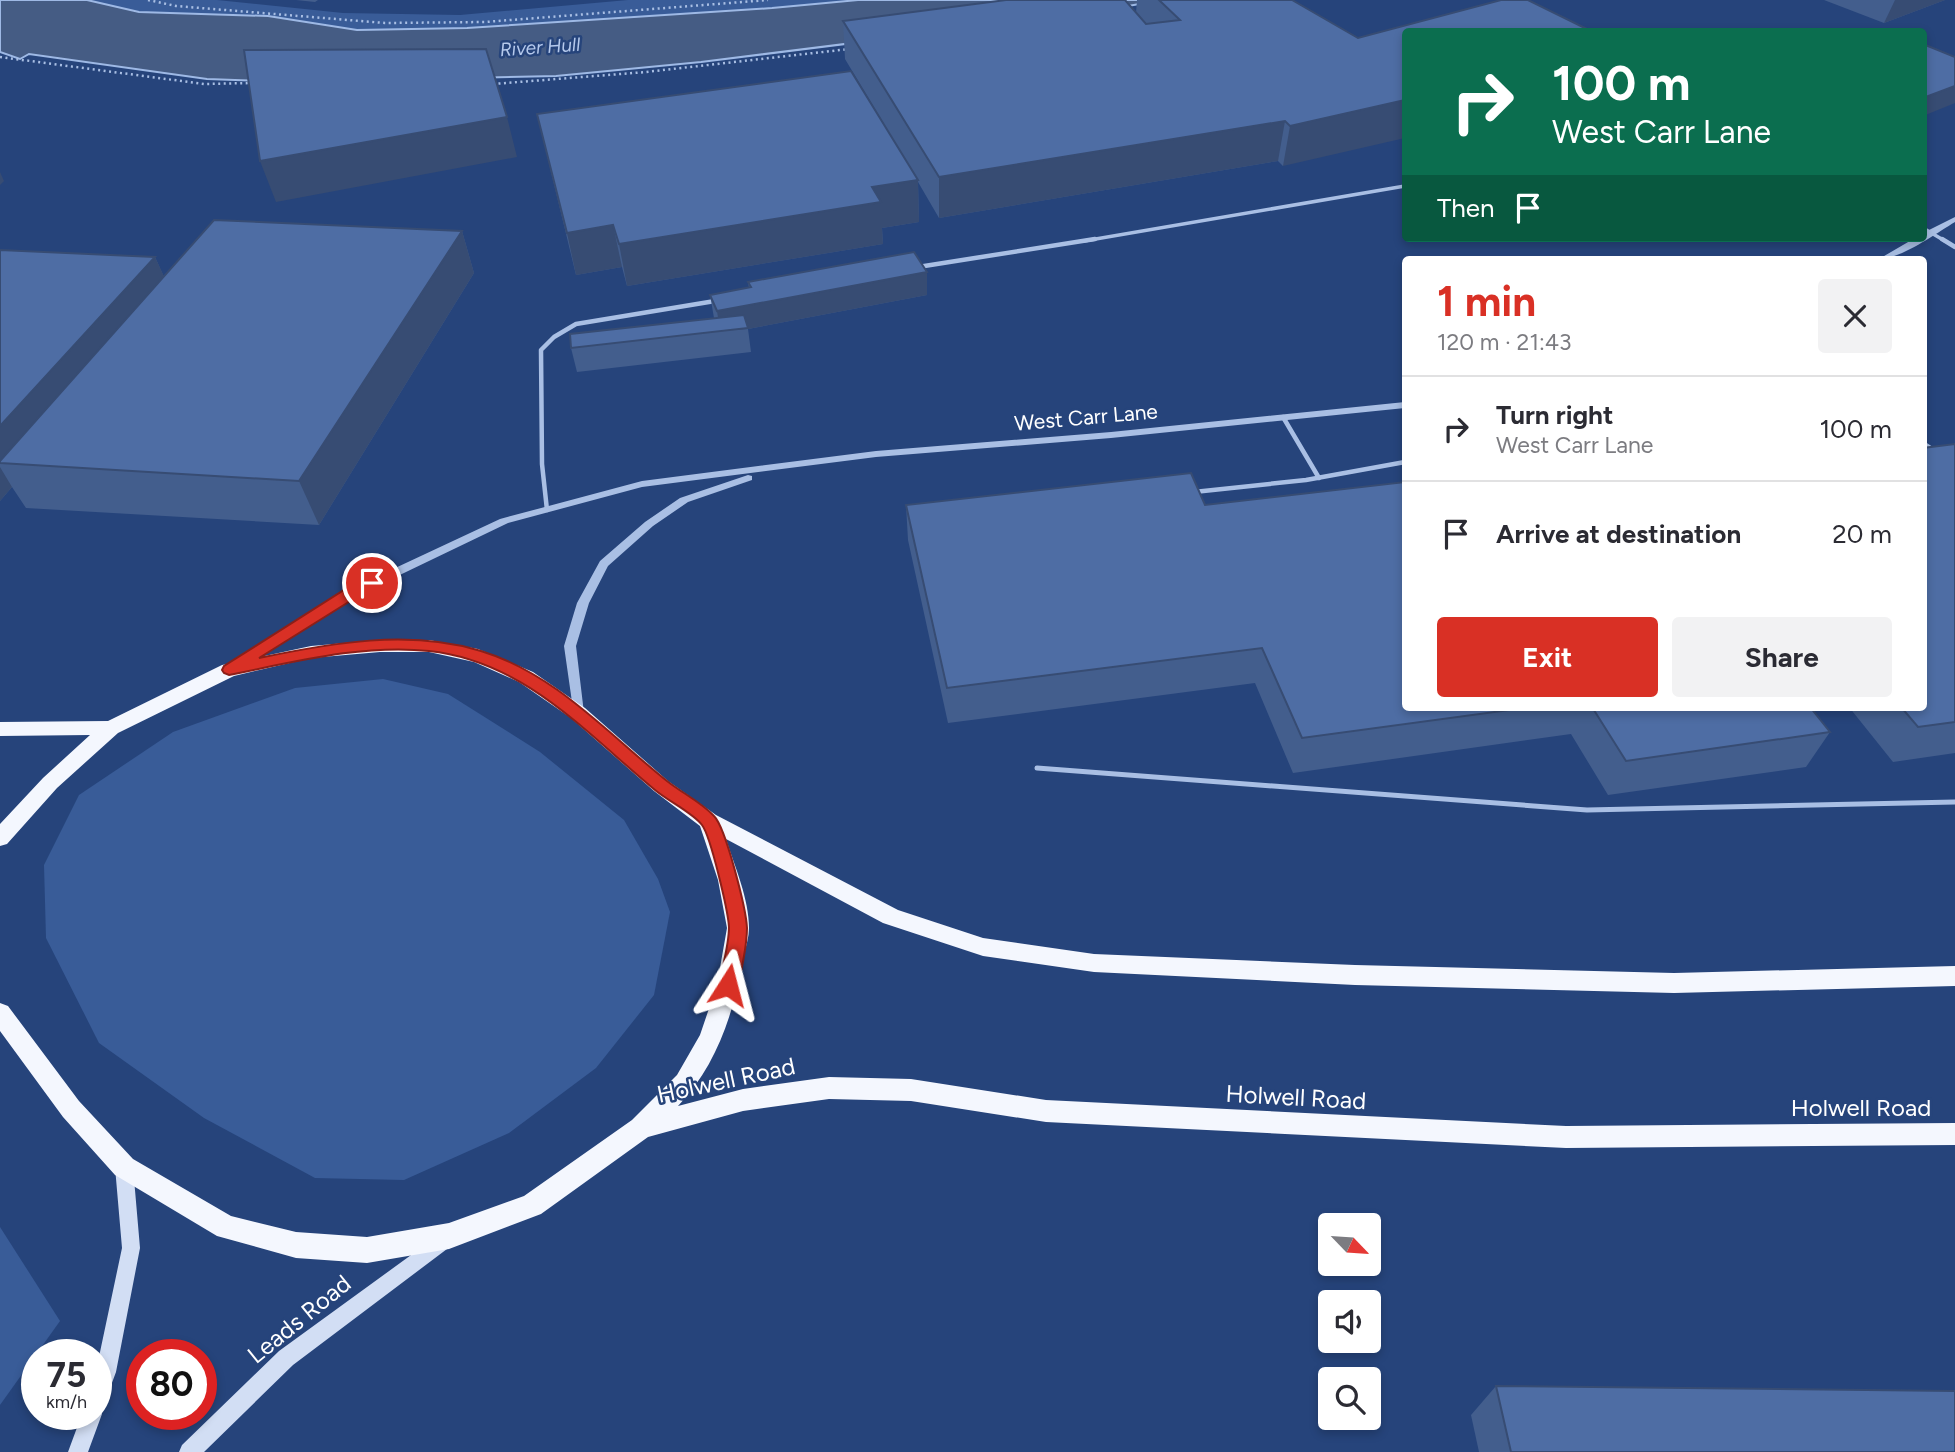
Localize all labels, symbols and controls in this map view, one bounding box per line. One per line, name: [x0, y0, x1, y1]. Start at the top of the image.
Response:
water label: River Hull: [499, 33, 582, 61]
text: 100 m: [1552, 53, 1691, 112]
icon: right: [1437, 56, 1528, 147]
text: West Carr Lane: [1552, 113, 1771, 151]
icon: arrive: [1509, 189, 1547, 227]
text: Then: [1437, 192, 1495, 224]
text: 1 min: [1437, 276, 1536, 327]
button: close: [1818, 279, 1892, 353]
text: 120 m · 21:43: [1437, 328, 1572, 356]
street label: West Carr Lane: [1013, 398, 1159, 436]
text: Turn right: [1496, 399, 1613, 431]
icon: right: [1437, 410, 1475, 448]
text: 100 m: [1819, 413, 1892, 445]
text: West Carr Lane: [1496, 431, 1653, 459]
icon: arrive: [1437, 515, 1475, 553]
text: Arrive at destination: [1496, 518, 1741, 550]
text: 20 m: [1832, 518, 1892, 550]
pin: [342, 553, 402, 613]
icon: arrive: [353, 564, 391, 602]
button: Exit: [1437, 617, 1658, 697]
button: Share: [1672, 617, 1892, 697]
position arrow: [691, 948, 765, 1022]
street label: Holwell Road: [654, 1051, 798, 1109]
street label: Holwell Road: [1225, 1079, 1367, 1115]
street label: Holwell Road: [1791, 1093, 1931, 1122]
north arrow: [1318, 1213, 1381, 1276]
map controls: [1318, 1213, 1381, 1430]
street label: Leads Road: [242, 1269, 356, 1369]
button: sound: [1318, 1290, 1381, 1353]
speed limit sign: 80: [126, 1339, 217, 1430]
text: 75: [47, 1354, 86, 1396]
button: search: [1318, 1367, 1381, 1430]
text: km/h: [46, 1391, 87, 1413]

